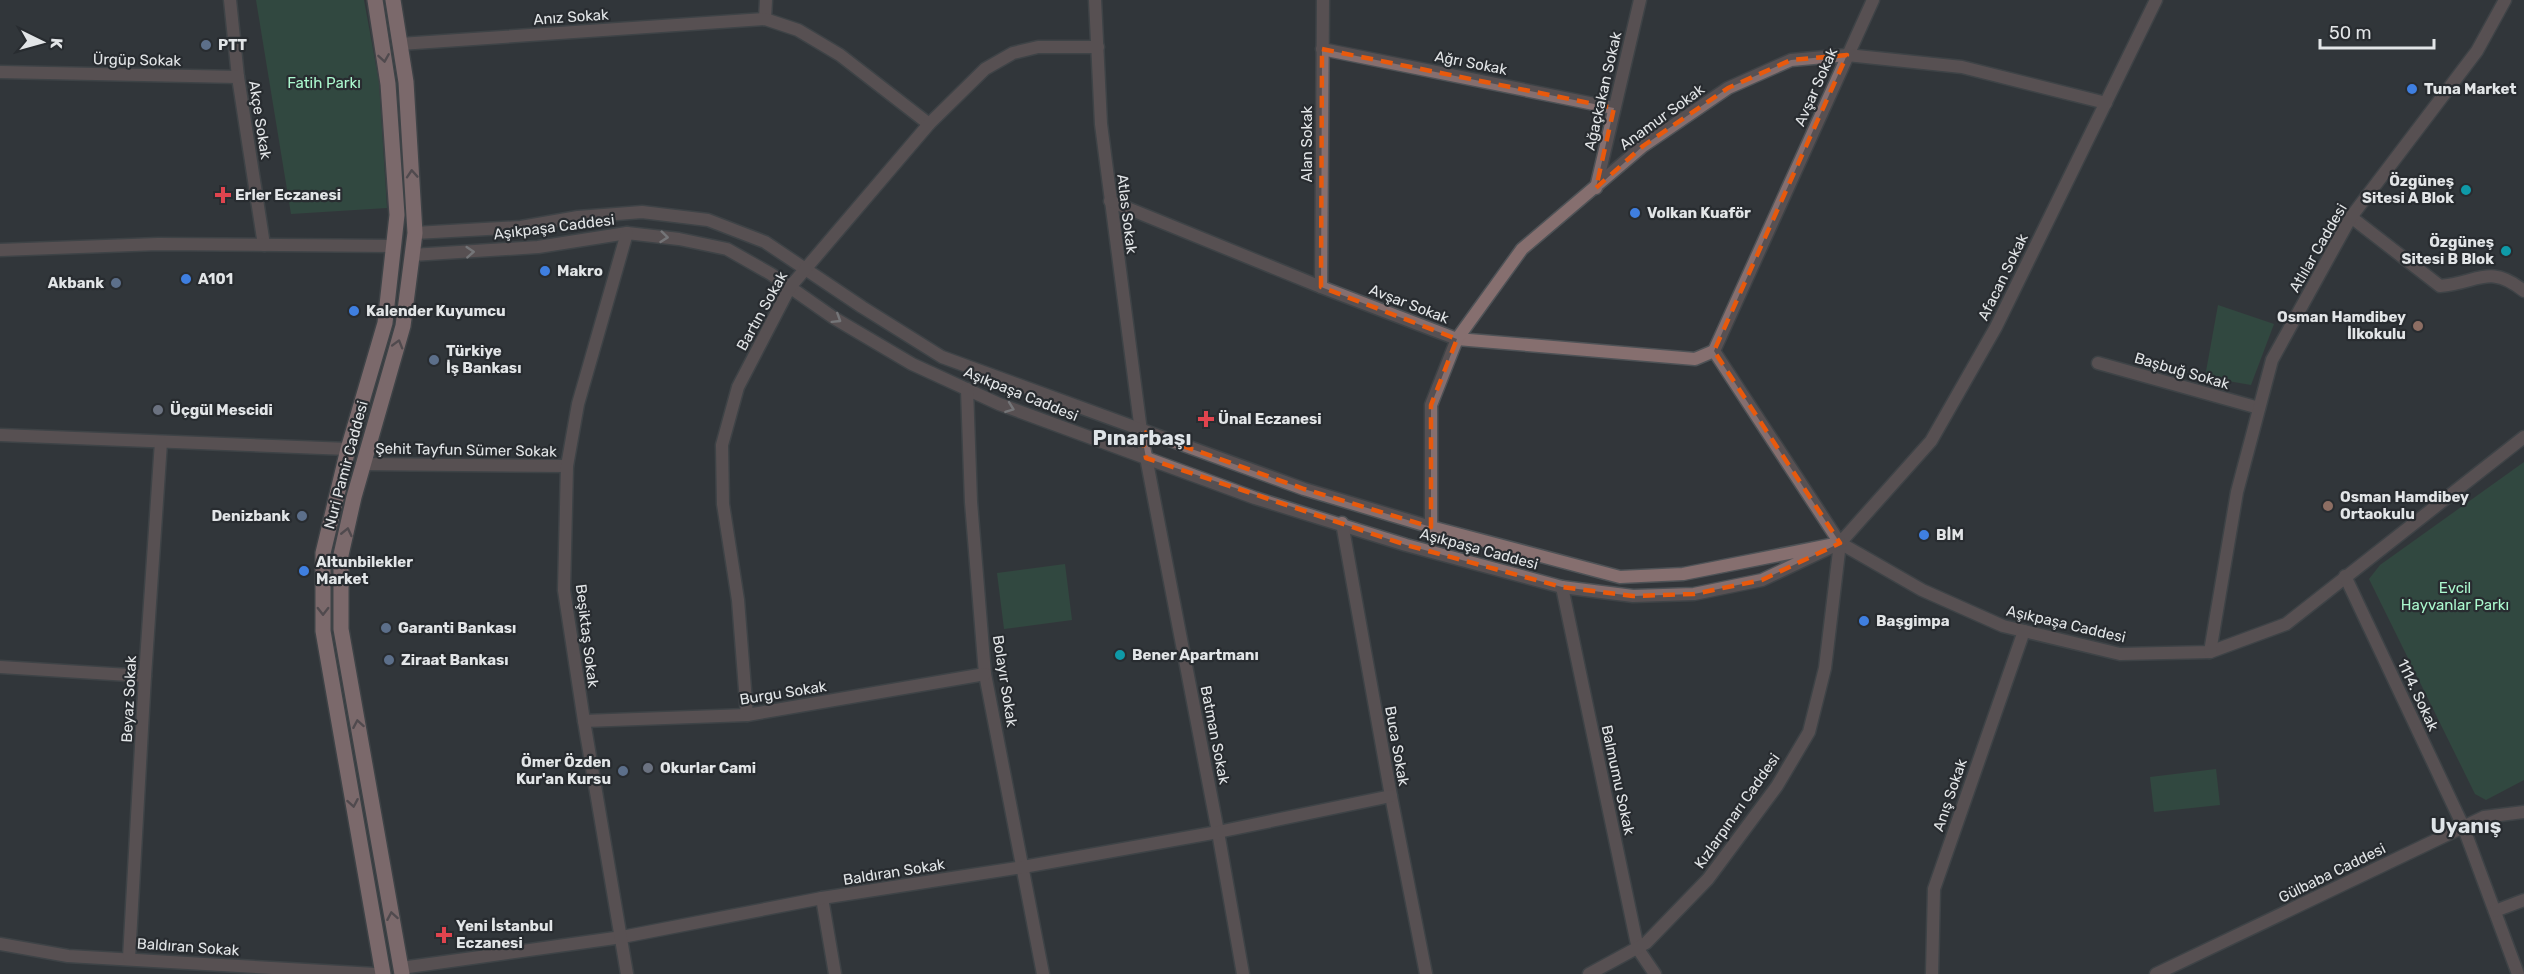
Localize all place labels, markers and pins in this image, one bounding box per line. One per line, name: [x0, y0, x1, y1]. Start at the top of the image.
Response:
place label: PTT: [218, 36, 248, 54]
marker: PTT: [199, 38, 213, 52]
place label: Tuna Market: [2424, 80, 2516, 98]
marker: Tuna Market: [2405, 82, 2419, 96]
place label: Özgüneş Sitesi A Blok: [2362, 172, 2454, 207]
marker: Özgüneş Sitesi A Blok: [2459, 183, 2473, 197]
place label: Erler Eczanesi: [235, 186, 341, 204]
marker: Erler Eczanesi: [216, 188, 230, 202]
place label: Volkan Kuaför: [1647, 204, 1751, 222]
marker: Volkan Kuaför: [1628, 206, 1642, 220]
place label: Özgüneş Sitesi B Blok: [2402, 233, 2494, 268]
marker: Özgüneş Sitesi B Blok: [2499, 244, 2513, 258]
place label: Makro: [557, 262, 603, 280]
marker: Makro: [538, 264, 552, 278]
place label: A101: [198, 270, 233, 288]
marker: A101: [179, 272, 193, 286]
place label: Akbank: [48, 274, 104, 292]
marker: Akbank: [109, 276, 123, 290]
place label: Kalender Kuyumcu: [366, 302, 506, 320]
marker: Kalender Kuyumcu: [347, 304, 361, 318]
place label: Osman Hamdibey İlkokulu: [2277, 308, 2406, 343]
marker: Osman Hamdibey İlkokulu: [2411, 319, 2425, 333]
place label: Türkiye İş Bankası: [446, 342, 521, 377]
marker: Türkiye İş Bankası: [427, 353, 441, 367]
place label: Üçgül Mescidi: [170, 401, 273, 419]
marker: Üçgül Mescidi: [151, 403, 165, 417]
place label: Ünal Eczanesi: [1218, 410, 1322, 428]
marker: Ünal Eczanesi: [1199, 412, 1213, 426]
place label: Osman Hamdibey Ortaokulu: [2340, 488, 2469, 523]
marker: Osman Hamdibey Ortaokulu: [2321, 499, 2335, 513]
place label: Denizbank: [211, 507, 290, 525]
marker: Denizbank: [295, 509, 309, 523]
place label: BİM: [1936, 526, 1964, 544]
marker: BİM: [1917, 528, 1931, 542]
place label: Altunbilekler Market: [316, 553, 413, 588]
marker: Altunbilekler Market: [297, 564, 311, 578]
place label: Başgimpa: [1876, 612, 1950, 630]
marker: Başgimpa: [1857, 614, 1871, 628]
place label: Garanti Bankası: [398, 619, 516, 637]
marker: Garanti Bankası: [379, 621, 393, 635]
place label: Bener Apartmanı: [1132, 646, 1259, 664]
marker: Bener Apartmanı: [1113, 648, 1127, 662]
place label: Ziraat Bankası: [401, 651, 509, 669]
marker: Ziraat Bankası: [382, 653, 396, 667]
place label: Ömer Özden Kur'an Kursu: [516, 753, 611, 788]
place label: Okurlar Cami: [660, 759, 756, 777]
marker: Okurlar Cami: [641, 761, 655, 775]
marker: Ömer Özden Kur'an Kursu: [616, 764, 630, 778]
place label: Yeni İstanbul Eczanesi: [456, 917, 553, 952]
marker: Yeni İstanbul Eczanesi: [437, 928, 451, 942]

